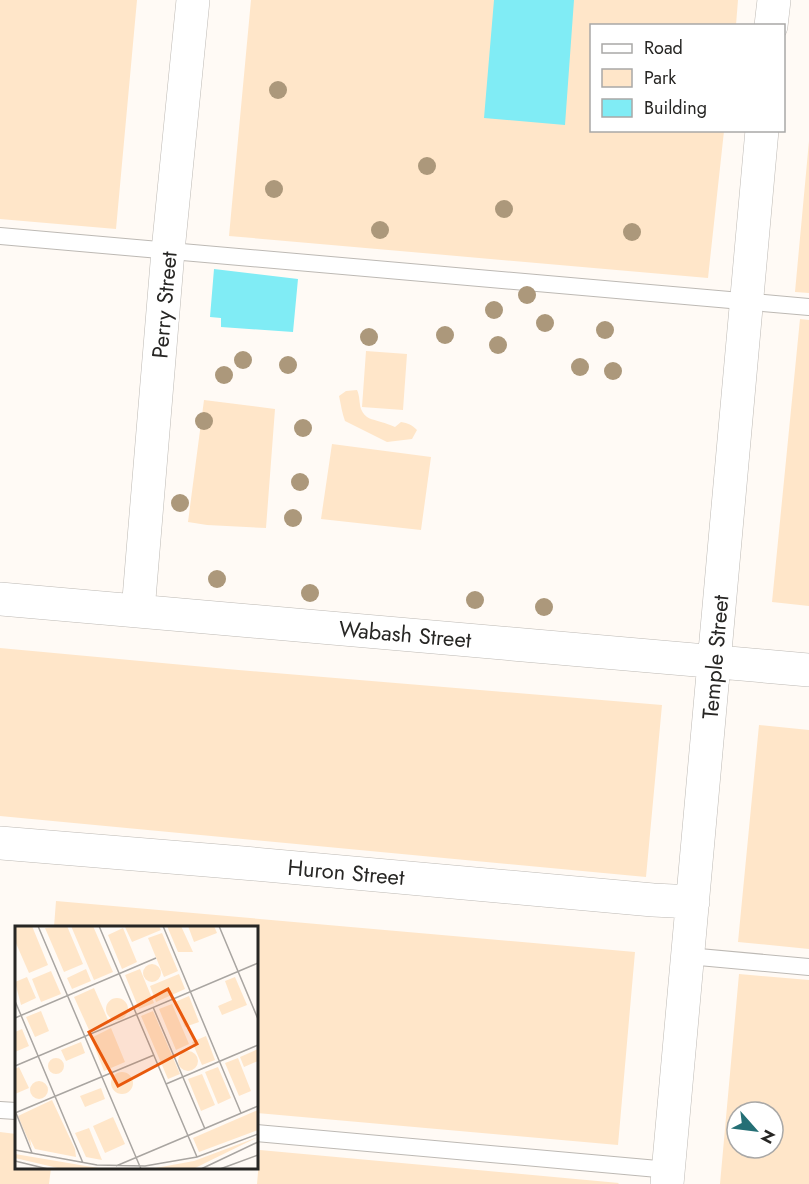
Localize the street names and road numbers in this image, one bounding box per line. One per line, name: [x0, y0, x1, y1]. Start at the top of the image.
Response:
street label: Perry Street: [143, 249, 185, 360]
street label: Temple Street: [694, 593, 736, 720]
street label: Wabash Street: [337, 612, 473, 656]
street label: Huron Street: [286, 851, 406, 893]

